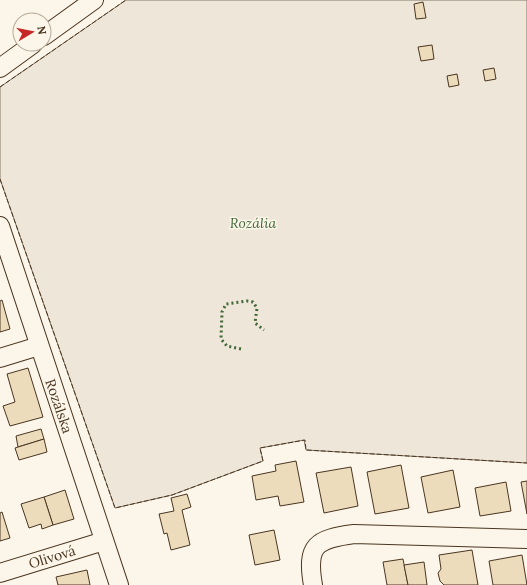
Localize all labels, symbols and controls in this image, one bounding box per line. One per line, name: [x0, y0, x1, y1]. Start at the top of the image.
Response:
north arrow: [12, 12, 52, 52]
text: N: [34, 25, 50, 36]
park label: Rozália: [230, 214, 277, 232]
street label: Rozálska: [41, 376, 77, 436]
street label: Olivová: [26, 541, 78, 573]

